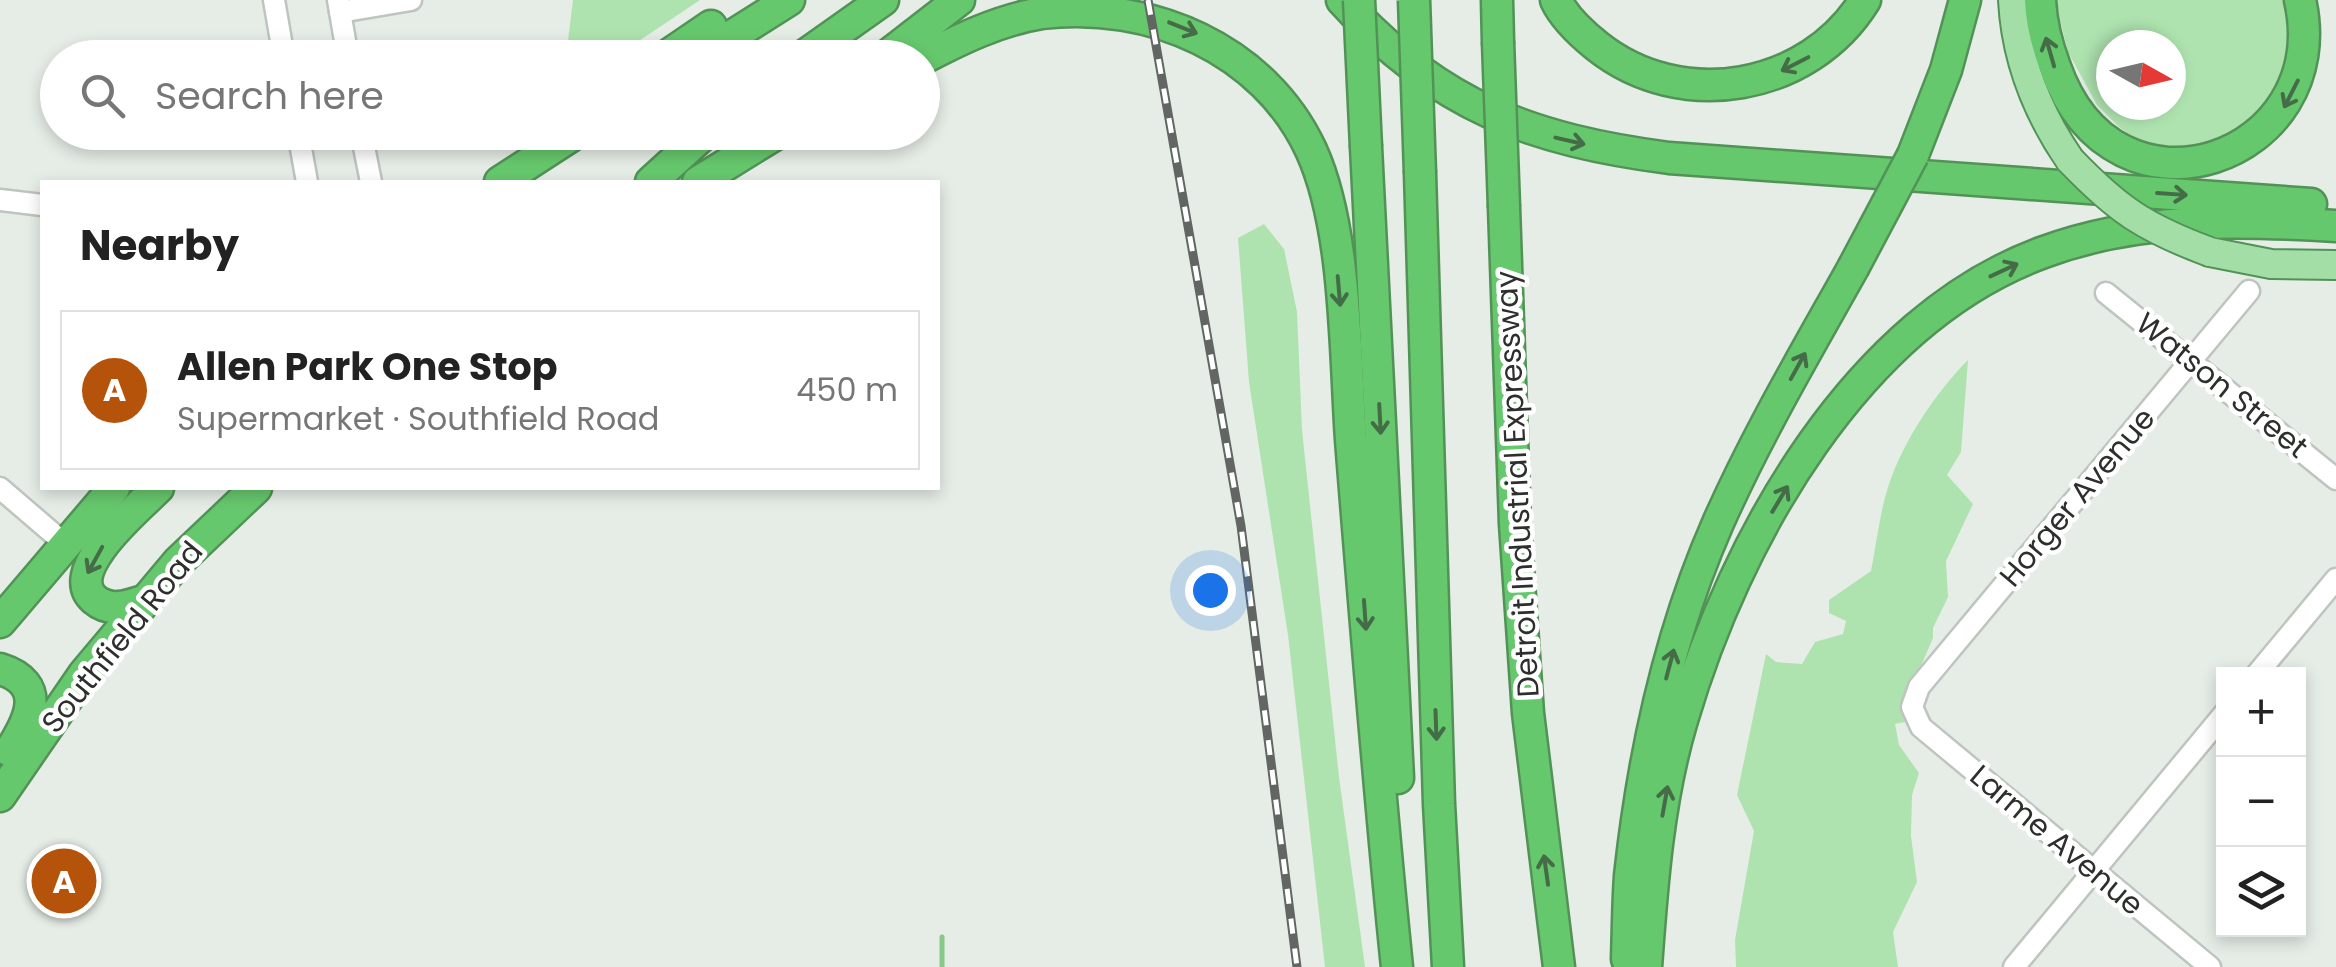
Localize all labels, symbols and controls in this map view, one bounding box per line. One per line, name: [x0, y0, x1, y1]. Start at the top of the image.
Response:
one-way arrow: [1167, 21, 1197, 39]
north arrow: [2096, 30, 2186, 120]
one-way arrow: [2040, 36, 2058, 68]
search box: [40, 40, 940, 150]
one-way arrow: [1780, 55, 1810, 74]
icon: search: [75, 68, 130, 123]
text: Search here: [155, 69, 384, 122]
one-way arrow: [2281, 78, 2300, 108]
one-way arrow: [1553, 133, 1585, 151]
one-way arrow: [2156, 185, 2188, 204]
text: Nearby: [80, 216, 239, 275]
one-way arrow: [1988, 260, 2018, 279]
street label: Detroit Industrial Expressway: [1484, 269, 1550, 698]
one-way arrow: [1330, 274, 1349, 306]
street label: Watson Street: [2127, 302, 2317, 468]
text: Allen Park One Stop: [177, 340, 558, 393]
one-way arrow: [1789, 352, 1809, 381]
text: A: [103, 367, 126, 412]
text: 450 m: [796, 367, 898, 412]
text: Supermarket · Southfield Road: [177, 396, 659, 441]
street label: Horger Avenue: [1989, 398, 2165, 596]
one-way arrow: [1371, 402, 1390, 434]
one-way arrow: [1769, 485, 1790, 514]
street label: Southfield Road: [31, 532, 213, 742]
one-way arrow: [85, 545, 104, 574]
your location: [1185, 565, 1236, 616]
one-way arrow: [1356, 598, 1375, 630]
one-way arrow: [1661, 648, 1680, 680]
map controls: [2216, 667, 2306, 937]
button: +: [2216, 667, 2306, 757]
one-way arrow: [1427, 708, 1446, 740]
street label: Larme Avenue: [1961, 755, 2153, 925]
button: −: [2216, 757, 2306, 847]
one-way arrow: [1656, 785, 1675, 817]
pin: A: [32, 844, 96, 918]
button: layers: [2216, 847, 2306, 937]
one-way arrow: [1536, 855, 1555, 887]

